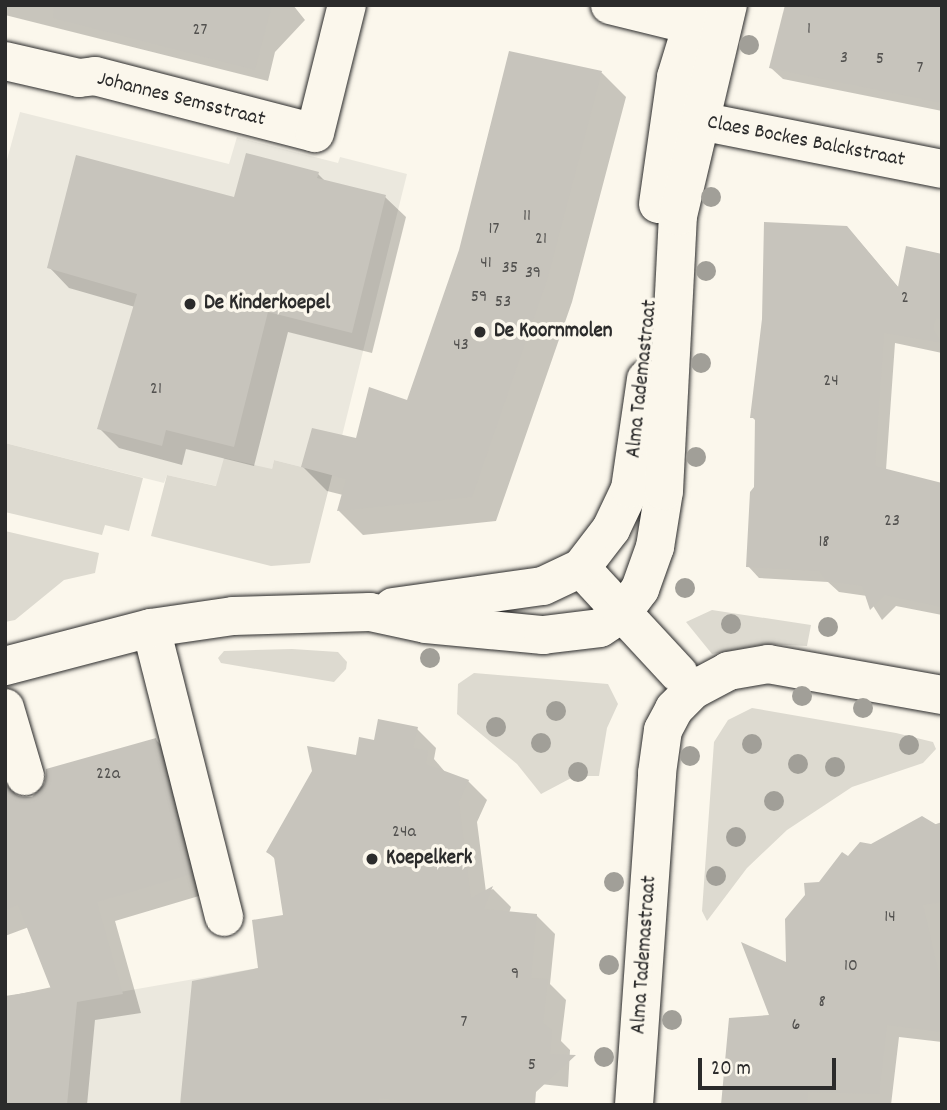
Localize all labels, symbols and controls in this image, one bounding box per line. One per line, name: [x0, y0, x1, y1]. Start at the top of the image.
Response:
house number: 1: [807, 19, 811, 41]
house number: 27: [193, 20, 207, 42]
house number: 3: [840, 48, 848, 70]
house number: 5: [876, 49, 884, 71]
house number: 7: [917, 58, 923, 80]
street label: Johannes Semsstraat: [94, 67, 268, 133]
street label: Claes Bockes Balckstraat: [705, 110, 907, 174]
house number: 11: [523, 206, 531, 228]
house number: 17: [489, 219, 499, 241]
house number: 21: [535, 229, 547, 251]
house number: 41: [480, 253, 492, 275]
house number: 35: [502, 258, 518, 280]
house number: 39: [525, 263, 541, 285]
house number: 59: [471, 287, 487, 309]
house number: 2: [901, 288, 909, 310]
place label: De Kinderkoepel: [204, 291, 330, 317]
house number: 53: [495, 292, 511, 314]
marker: De Kinderkoepel: [182, 296, 198, 312]
street label: Alma Tademastraat: [622, 299, 664, 459]
place label: De Koornmolen: [494, 319, 612, 345]
marker: De Koornmolen: [472, 324, 488, 340]
house number: 43: [453, 335, 469, 357]
house number: 24: [823, 371, 839, 393]
house number: 21: [150, 379, 162, 401]
house number: 23: [884, 511, 900, 533]
house number: 18: [818, 532, 830, 554]
house number: 22a: [96, 764, 120, 786]
house number: 24a: [392, 822, 416, 844]
place label: Koepelkerk: [386, 846, 472, 872]
marker: Koepelkerk: [364, 851, 380, 867]
street label: Alma Tademastraat: [627, 875, 663, 1035]
house number: 14: [884, 907, 896, 929]
house number: 10: [844, 956, 858, 978]
house number: 9: [511, 964, 519, 986]
house number: 8: [818, 992, 826, 1014]
house number: 7: [461, 1012, 467, 1034]
house number: 6: [792, 1015, 800, 1037]
scale bar: [702, 1044, 840, 1088]
house number: 5: [528, 1055, 536, 1077]
text: 20 m: [711, 1055, 751, 1085]

